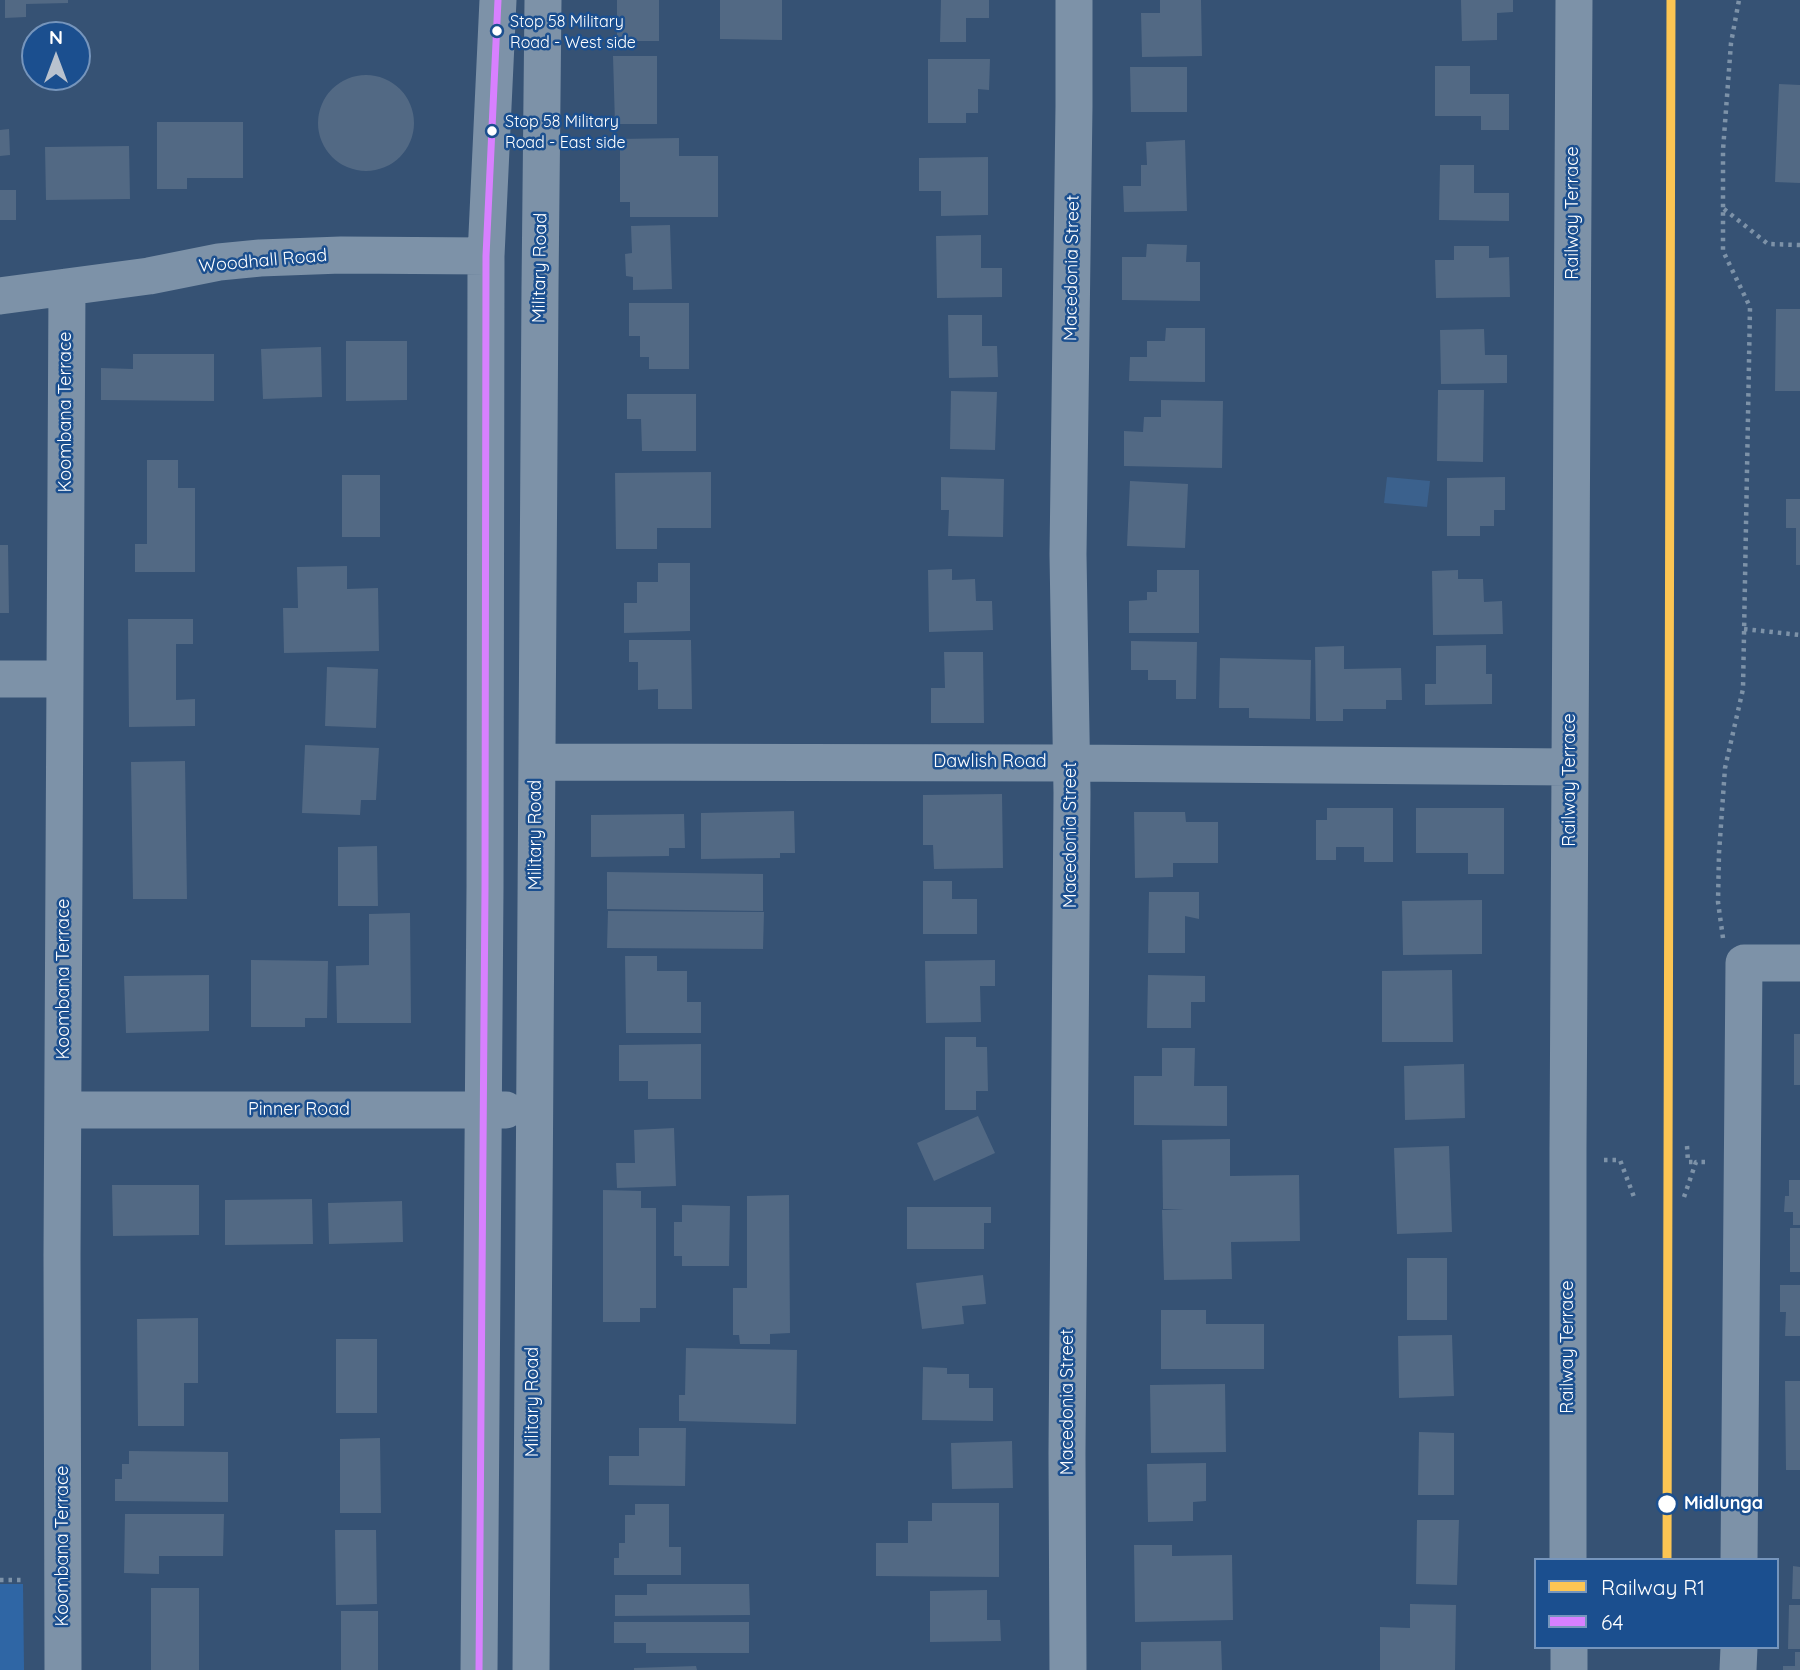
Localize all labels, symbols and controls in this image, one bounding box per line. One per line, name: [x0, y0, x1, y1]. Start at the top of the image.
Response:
place label: Stop 58 Military Road - West side: [510, 12, 636, 50]
north arrow: [21, 21, 91, 91]
marker: Stop 58 Military Road - West side: [490, 24, 504, 38]
text: N: [49, 25, 63, 49]
place label: Stop 58 Military Road - East side: [505, 112, 625, 150]
marker: Stop 58 Military Road - East side: [485, 124, 499, 138]
street label: Railway Terrace: [1562, 146, 1584, 280]
street label: Macedonia Street: [1060, 195, 1084, 341]
street label: Military Road: [528, 213, 552, 323]
street label: Woodhall Road: [198, 245, 328, 277]
street label: Koombana Terrace: [55, 332, 77, 492]
street label: Railway Terrace: [1559, 713, 1581, 847]
street label: Dawlish Road: [933, 751, 1047, 773]
street label: Macedonia Street: [1060, 762, 1082, 908]
street label: Military Road: [525, 780, 547, 890]
street label: Koombana Terrace: [53, 899, 75, 1059]
street label: Pinner Road: [248, 1099, 350, 1121]
street label: Railway Terrace: [1557, 1280, 1579, 1414]
street label: Macedonia Street: [1057, 1329, 1079, 1475]
street label: Military Road: [522, 1347, 544, 1457]
street label: Koombana Terrace: [52, 1466, 74, 1626]
marker: Midlunga: [1656, 1493, 1678, 1515]
place label: Midlunga: [1684, 1493, 1763, 1515]
legend: [1534, 1558, 1779, 1649]
text: Railway R1: [1601, 1574, 1705, 1600]
text: 64: [1601, 1609, 1624, 1635]

